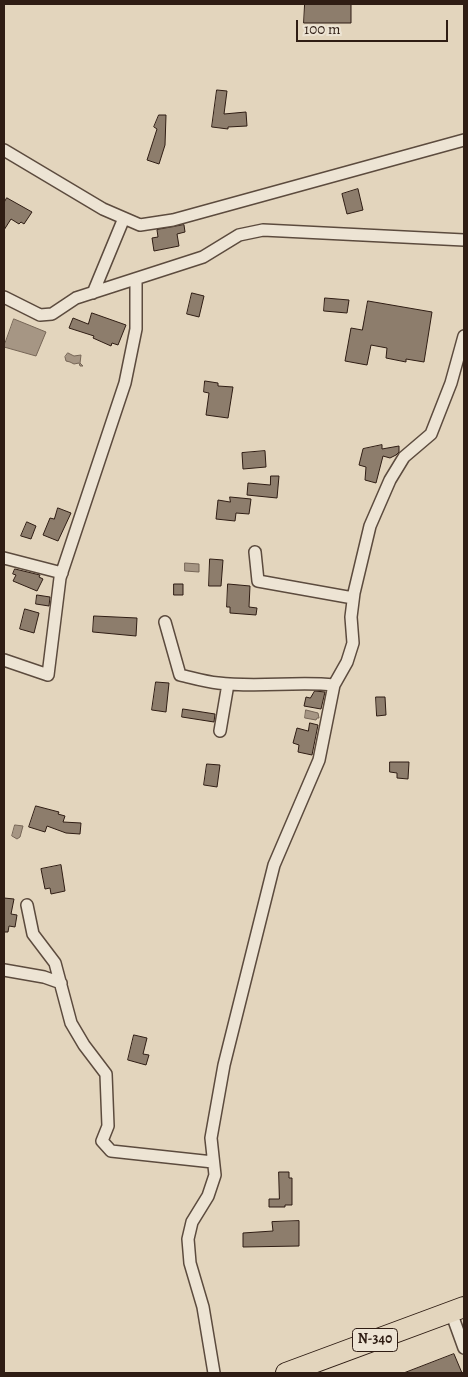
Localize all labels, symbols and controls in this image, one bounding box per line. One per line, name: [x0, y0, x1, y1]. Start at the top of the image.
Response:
scale bar: [298, 10, 450, 42]
text: 100 m: [304, 19, 341, 39]
road number: N-340: [352, 1328, 398, 1352]

